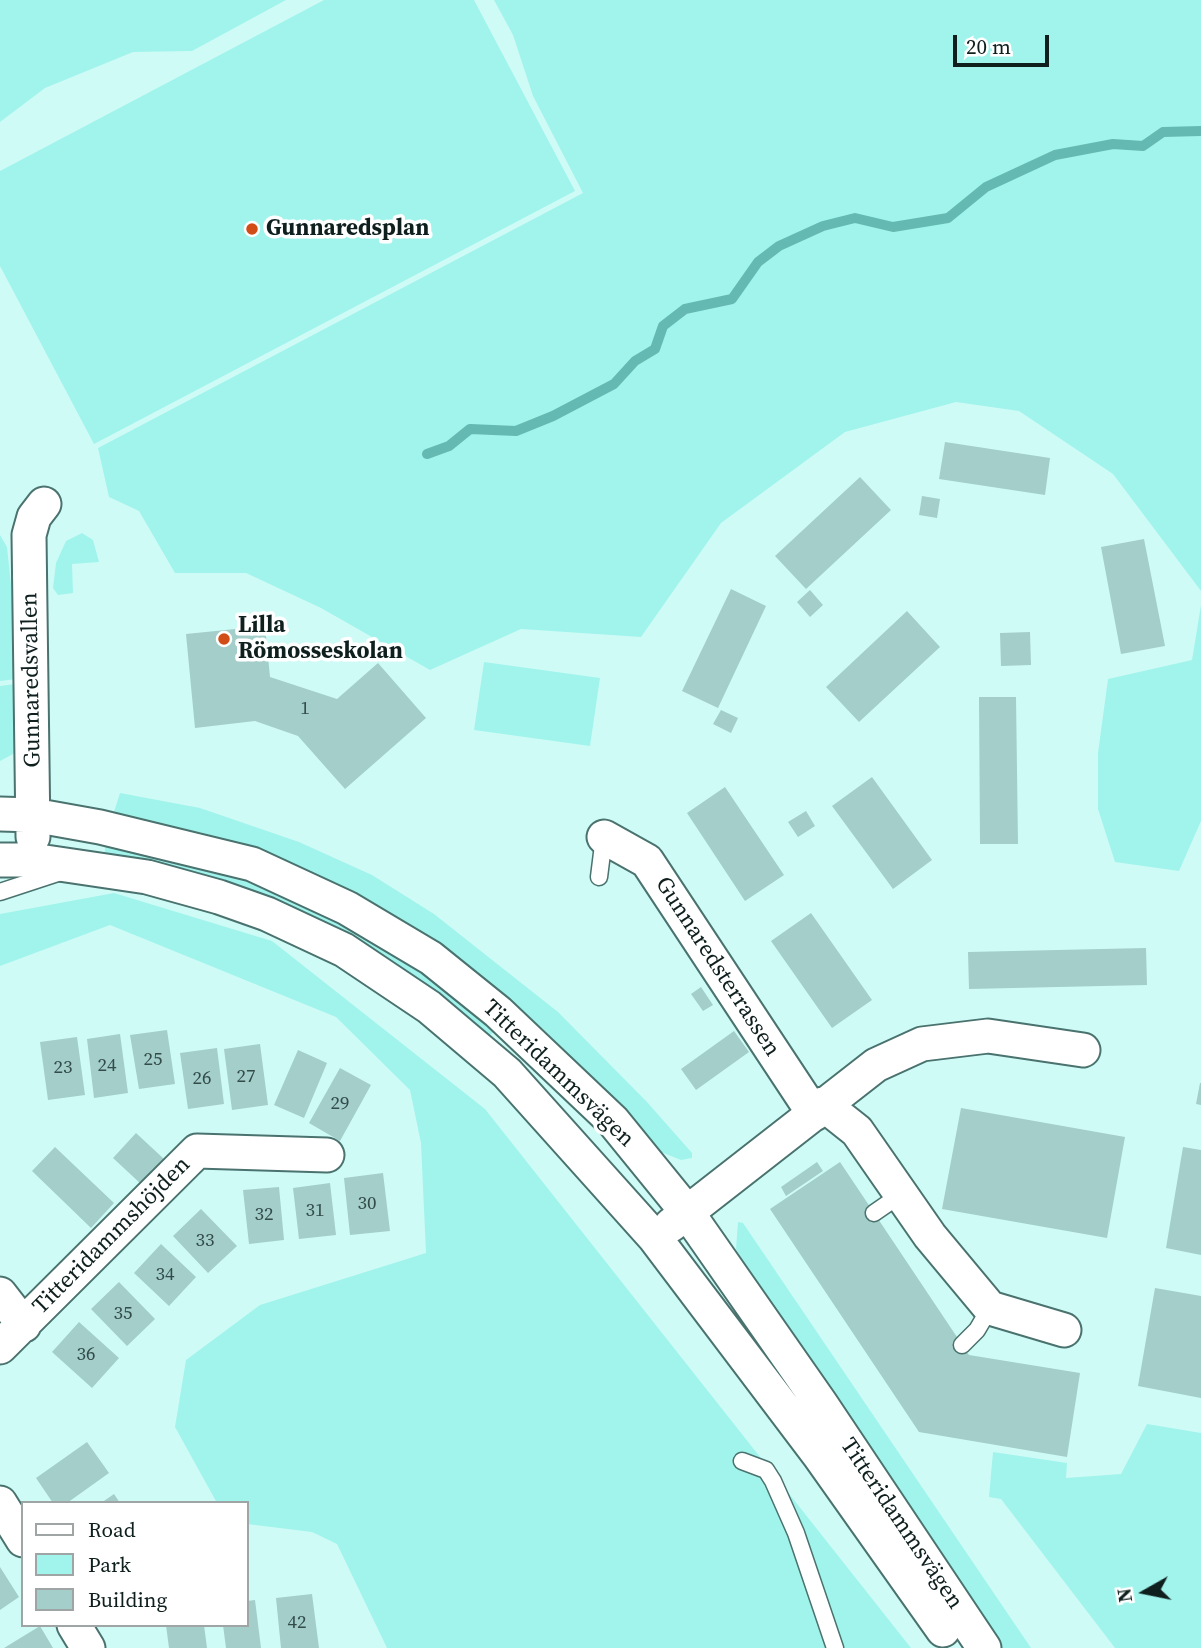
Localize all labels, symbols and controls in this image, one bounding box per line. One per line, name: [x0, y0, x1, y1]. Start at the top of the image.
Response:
scale bar: [956, 21, 1052, 65]
text: 20 m: [966, 32, 1011, 61]
place label: Gunnaredsplan: [266, 215, 429, 243]
marker: Gunnaredsplan: [244, 221, 260, 237]
street label: Gunnaredsvallen: [17, 592, 47, 768]
place label: Lilla Römosseskolan: [238, 612, 403, 666]
marker: Lilla Römosseskolan: [216, 631, 232, 647]
house number: 1: [300, 698, 310, 720]
street label: Gunnaredsterrassen: [649, 872, 785, 1062]
street label: Titteridammsvägen: [476, 995, 640, 1153]
house number: 25: [144, 1049, 162, 1071]
house number: 24: [98, 1055, 116, 1077]
house number: 23: [54, 1057, 72, 1079]
house number: 27: [237, 1066, 255, 1088]
house number: 26: [193, 1068, 211, 1090]
house number: 29: [331, 1093, 349, 1115]
street label: Titteridammshöjden: [28, 1152, 196, 1320]
house number: 30: [358, 1193, 376, 1215]
house number: 31: [306, 1200, 324, 1222]
house number: 32: [255, 1204, 273, 1226]
house number: 33: [196, 1230, 214, 1252]
house number: 34: [156, 1264, 174, 1286]
house number: 35: [114, 1303, 132, 1325]
house number: 36: [77, 1344, 95, 1366]
street label: Titteridammsvägen: [834, 1433, 968, 1615]
legend: [21, 1501, 248, 1627]
text: Road: [88, 1515, 136, 1544]
text: Park: [88, 1550, 131, 1579]
north arrow: [1110, 1557, 1180, 1627]
text: Building: [88, 1585, 167, 1614]
text: N: [1110, 1586, 1138, 1604]
house number: 42: [288, 1612, 306, 1634]

